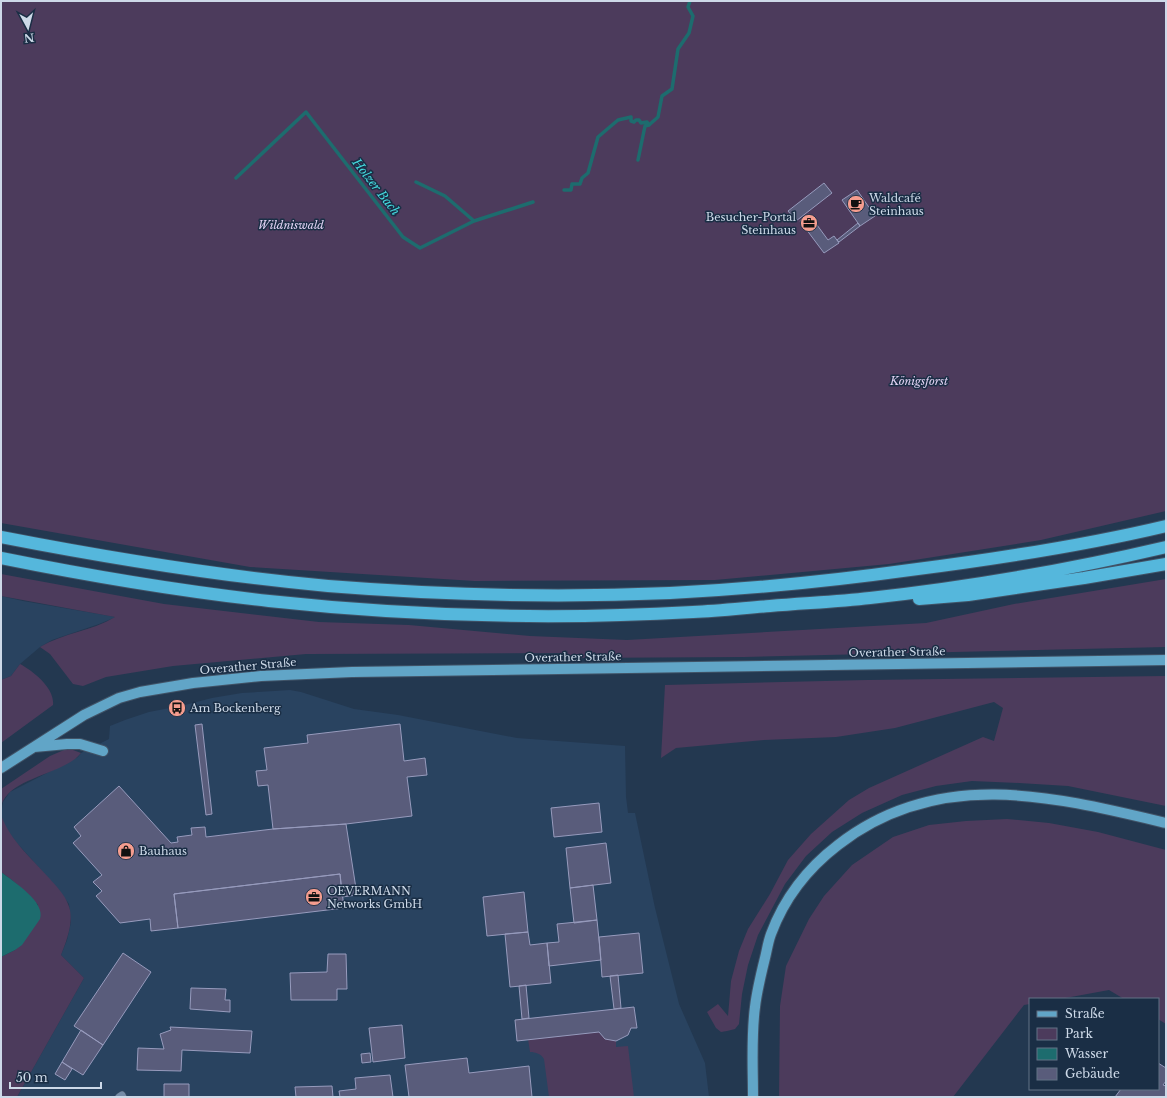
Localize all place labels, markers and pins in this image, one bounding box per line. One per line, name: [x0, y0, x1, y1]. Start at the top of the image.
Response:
place label: Waldcafé Steinhaus: [868, 191, 924, 218]
cafe icon: Waldcafé Steinhaus: [846, 194, 866, 214]
place label: Besucher-Portal Steinhaus: [706, 210, 796, 237]
office icon: Besucher-Portal Steinhaus: [799, 213, 819, 233]
bus stop icon: Am Bockenberg: [167, 698, 187, 718]
place label: Am Bockenberg: [189, 701, 281, 715]
shop icon: Bauhaus: [116, 841, 136, 861]
place label: Bauhaus: [139, 844, 187, 858]
place label: OEVERMANN Networks GmbH: [327, 884, 422, 911]
office icon: OEVERMANN Networks GmbH: [304, 887, 324, 907]

